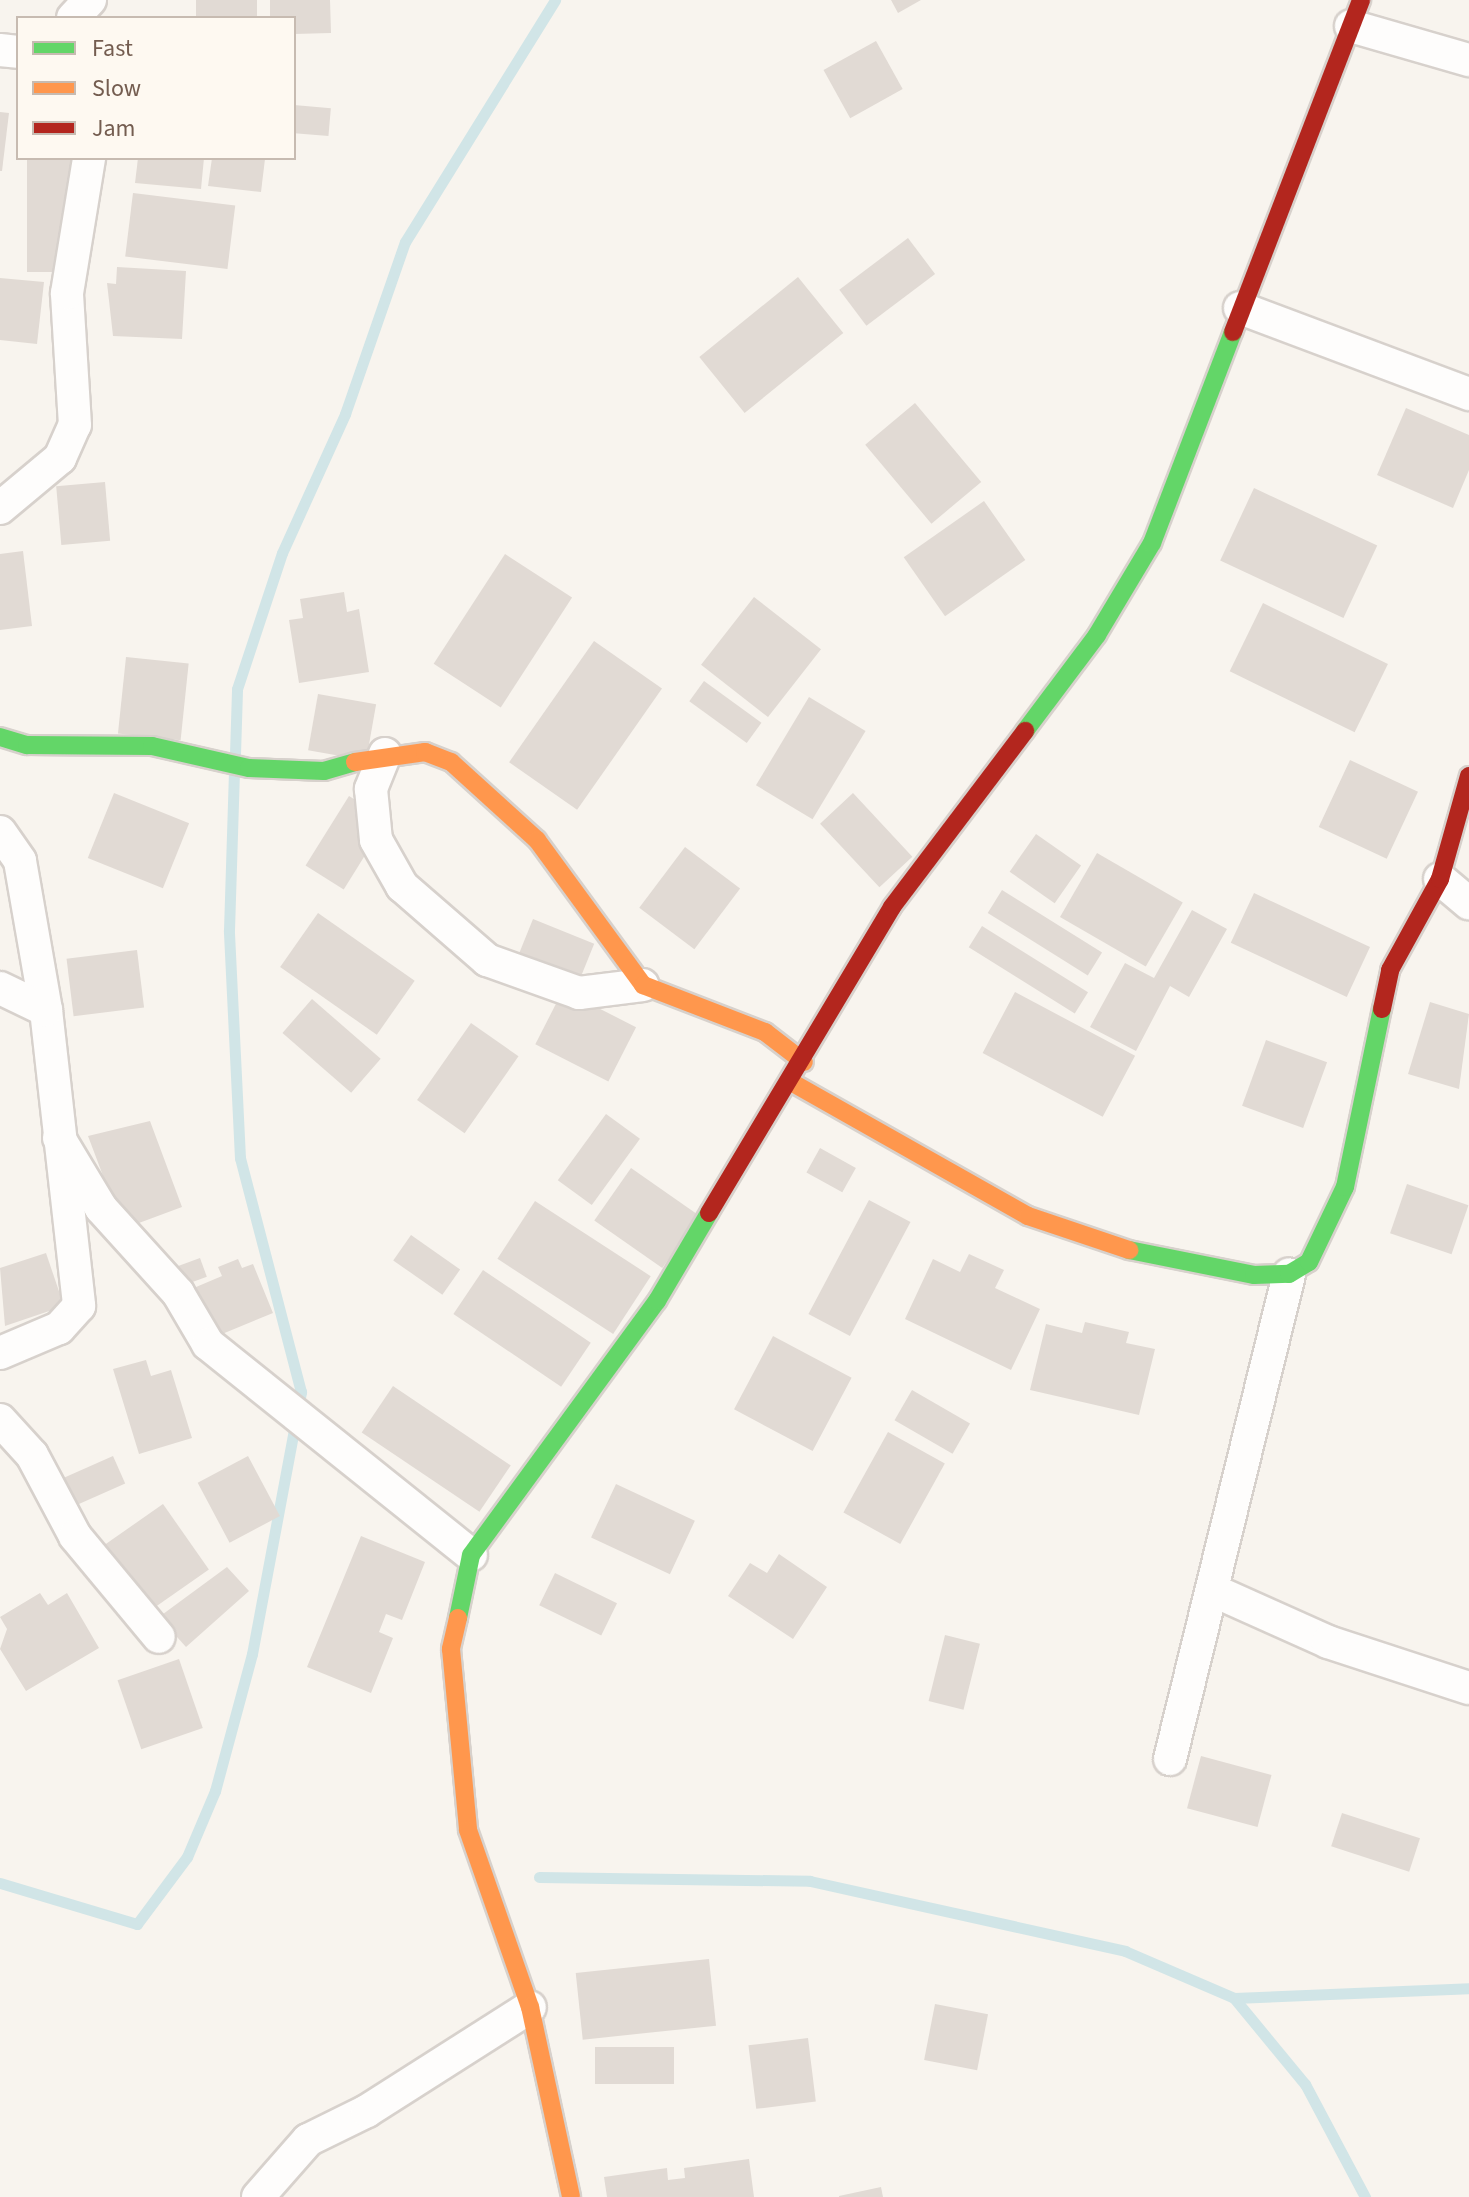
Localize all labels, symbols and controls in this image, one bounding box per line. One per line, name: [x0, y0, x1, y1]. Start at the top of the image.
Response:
legend: [16, 16, 296, 160]
text: Fast: [92, 31, 133, 66]
text: Slow: [92, 71, 141, 106]
text: Jam: [92, 111, 136, 146]

